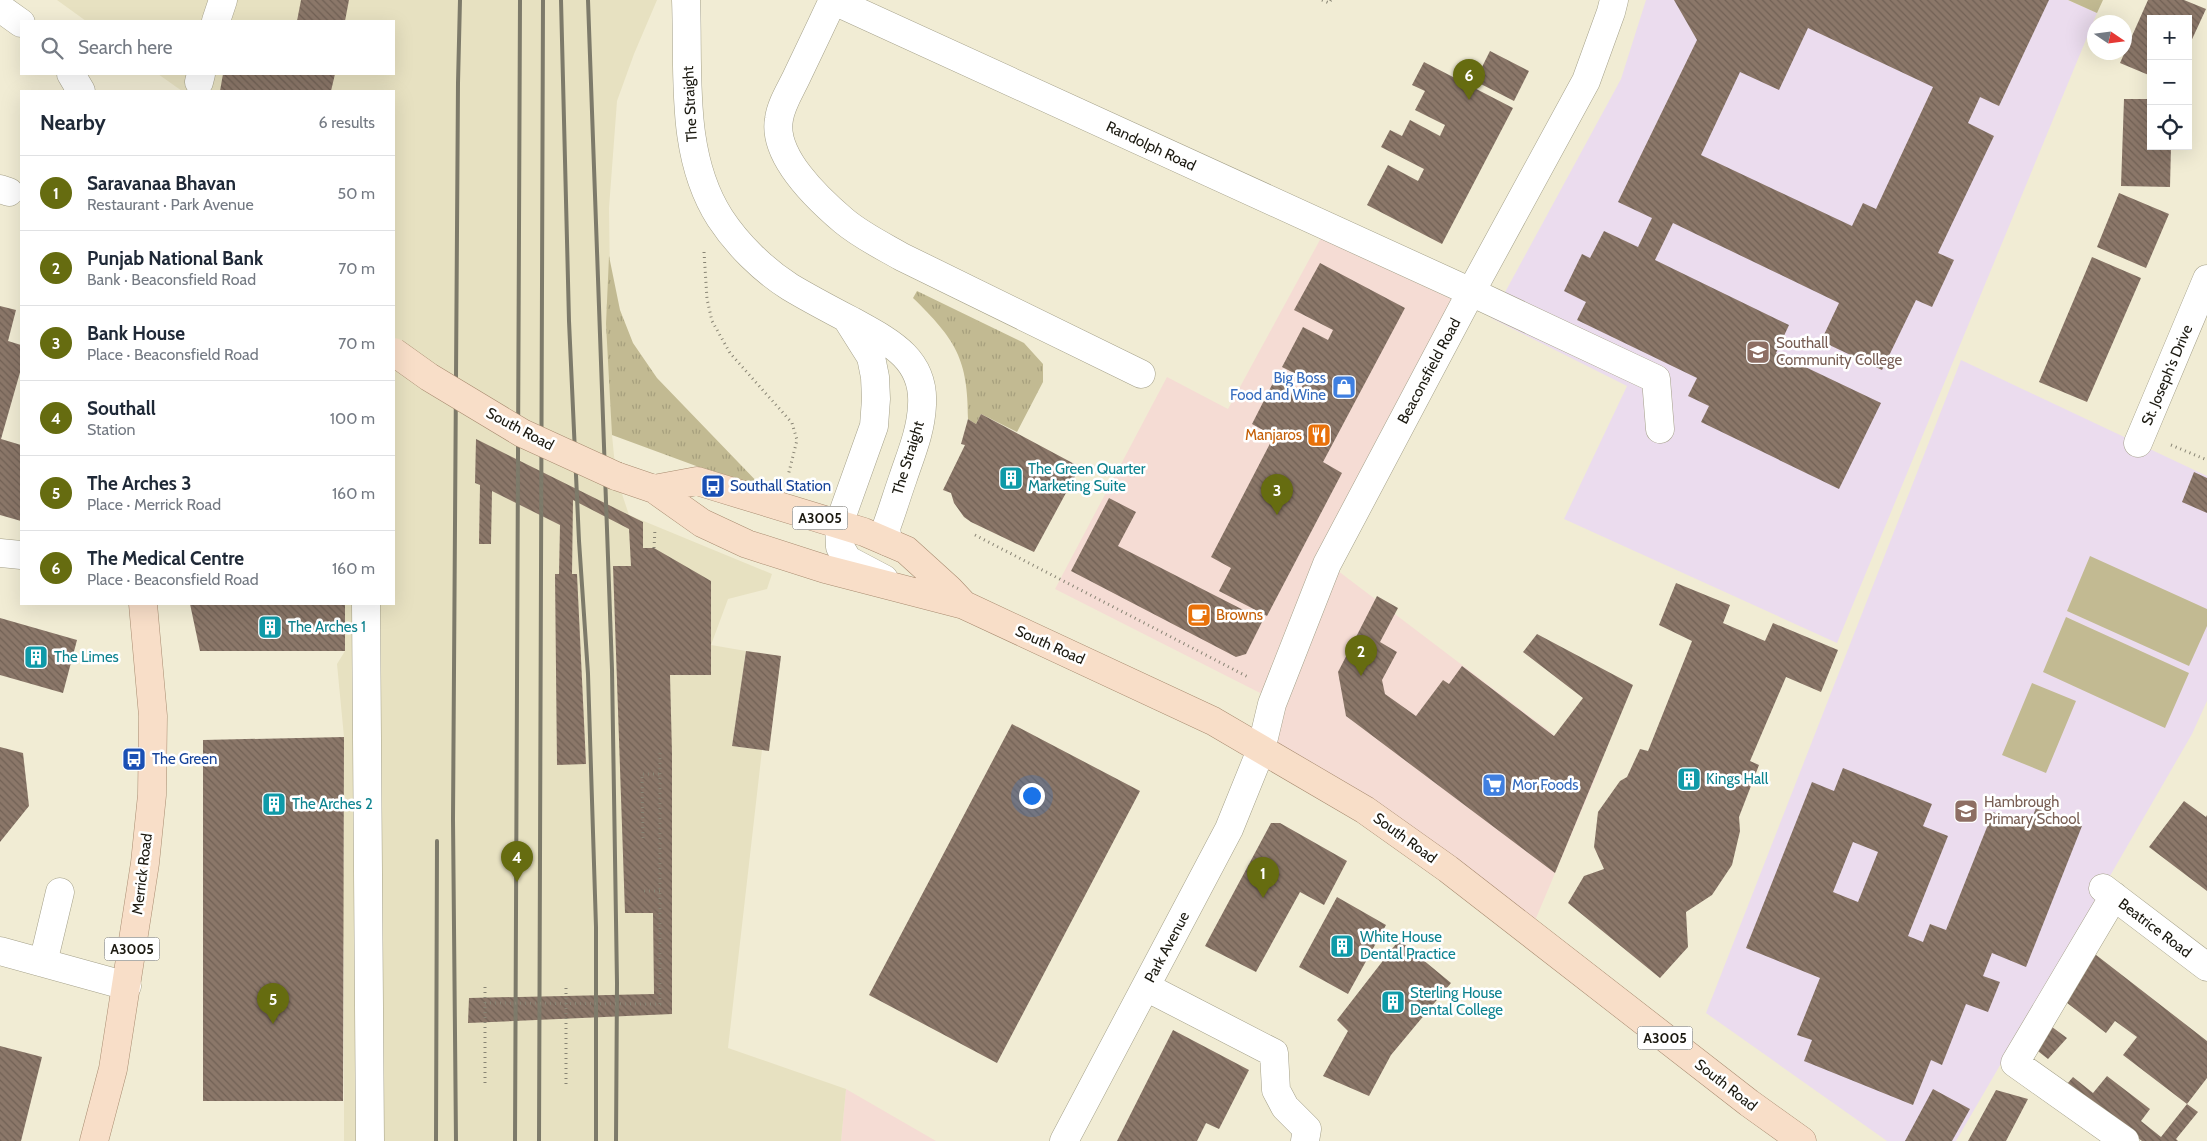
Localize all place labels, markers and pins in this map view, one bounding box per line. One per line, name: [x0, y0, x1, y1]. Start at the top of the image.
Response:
pin: 6: [1453, 59, 1485, 100]
place label: Southall Community College: [1776, 334, 1902, 369]
school or university icon: Southall Community College: [1745, 339, 1771, 365]
place label: Big Boss Food and Wine: [1230, 369, 1326, 404]
shop icon: Big Boss Food and Wine: [1331, 374, 1357, 400]
restaurant icon: Manjaros: [1306, 422, 1332, 448]
place label: Manjaros: [1245, 426, 1302, 444]
place label: The Green Quarter Marketing Suite: [1028, 460, 1146, 495]
building icon: The Green Quarter Marketing Suite: [998, 465, 1024, 491]
bus stop icon: Southall Station: [700, 473, 726, 499]
pin: 3: [1261, 474, 1293, 515]
place label: Southall Station: [730, 477, 831, 495]
cafe icon: Browns: [1186, 602, 1212, 628]
place label: Browns: [1216, 606, 1263, 624]
building icon: The Arches 1: [257, 614, 283, 640]
place label: The Arches 1: [288, 618, 366, 636]
pin: 2: [1345, 635, 1377, 676]
building icon: The Limes: [23, 644, 49, 670]
place label: The Limes: [54, 648, 119, 666]
bus stop icon: The Green: [121, 746, 147, 772]
place label: The Green: [152, 750, 217, 768]
building icon: Kings Hall: [1676, 766, 1702, 792]
place label: Kings Hall: [1706, 770, 1769, 788]
supermarket icon: Mor Foods: [1481, 772, 1507, 798]
place label: Mor Foods: [1512, 776, 1579, 794]
building icon: The Arches 2: [261, 791, 287, 817]
place label: Hambrough Primary School: [1984, 793, 2081, 828]
place label: The Arches 2: [292, 795, 373, 813]
school or university icon: Hambrough Primary School: [1953, 798, 1979, 824]
pin: 4: [501, 841, 533, 882]
pin: 1: [1247, 857, 1279, 898]
place label: White House Dental Practice: [1360, 928, 1456, 963]
building icon: White House Dental Practice: [1329, 933, 1355, 959]
pin: 5: [257, 983, 289, 1024]
place label: Sterling House Dental College: [1410, 984, 1503, 1019]
building icon: Sterling House Dental College: [1380, 989, 1406, 1015]

